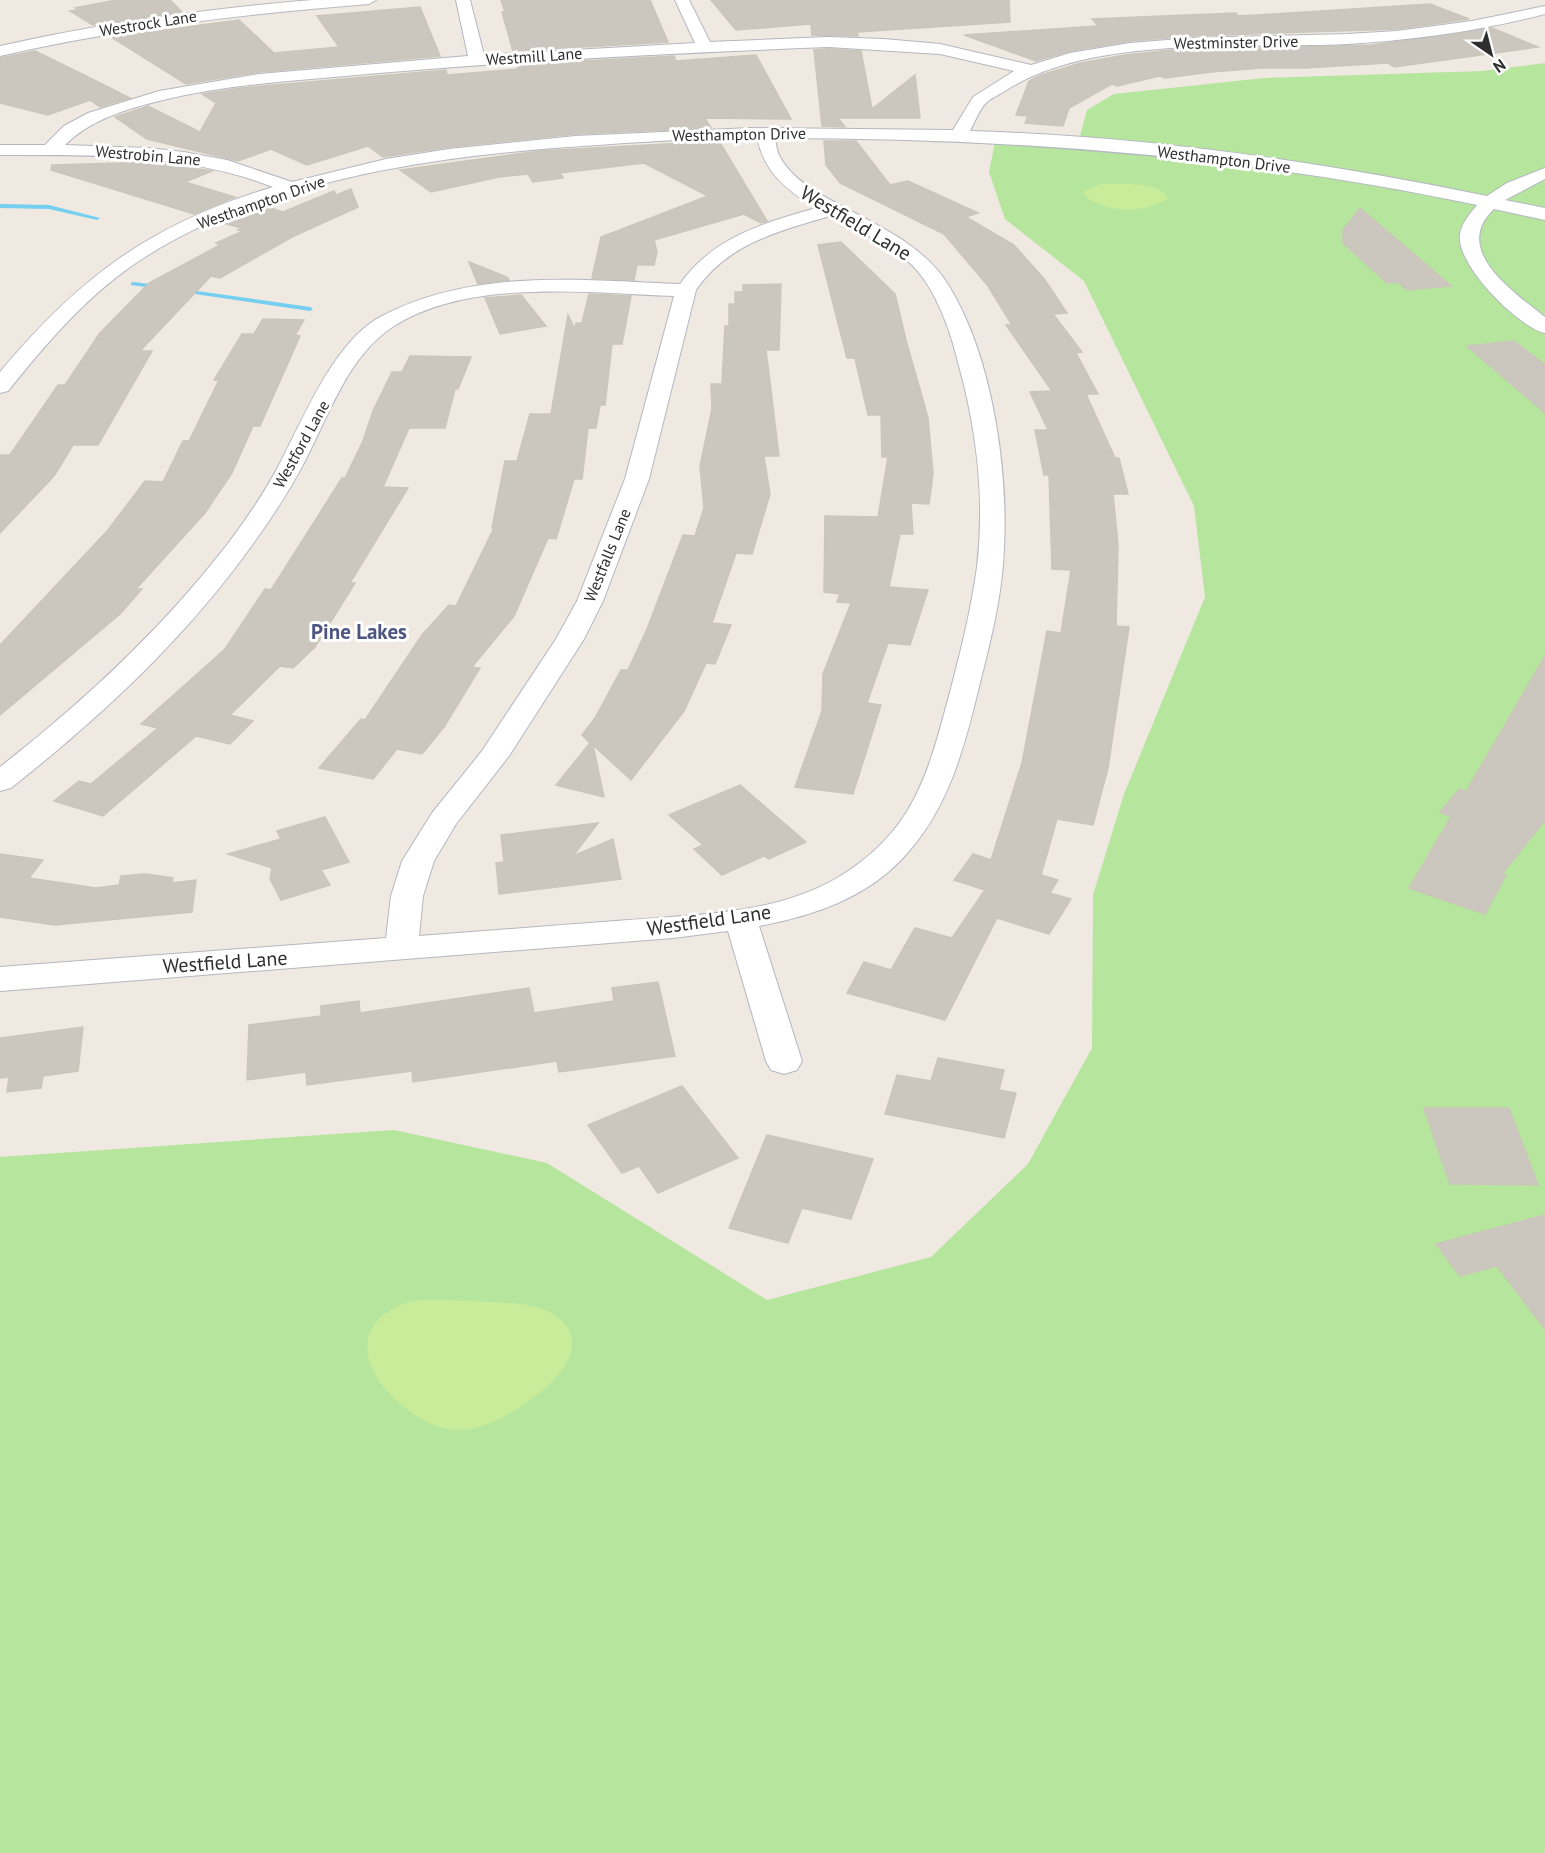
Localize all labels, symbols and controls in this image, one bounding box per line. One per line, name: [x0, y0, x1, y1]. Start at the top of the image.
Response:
street label: Westrock Lane: [98, 5, 198, 41]
north arrow: [1461, 24, 1521, 84]
street label: Westminster Drive: [1174, 31, 1298, 53]
street label: Westmill Lane: [485, 43, 583, 69]
text: N: [1490, 55, 1510, 77]
street label: Westhampton Drive: [672, 123, 806, 145]
street label: Westrobin Lane: [95, 140, 201, 170]
street label: Westhampton Drive: [1156, 141, 1292, 177]
street label: Westhampton Drive: [194, 171, 328, 233]
street label: Westfield Lane: [796, 180, 916, 266]
street label: Westford Lane: [269, 397, 333, 491]
street label: Westfalls Lane: [579, 505, 635, 605]
district label: Pine Lakes: [311, 618, 407, 645]
street label: Westfield Lane: [645, 898, 773, 942]
street label: Westfield Lane: [162, 945, 288, 979]

